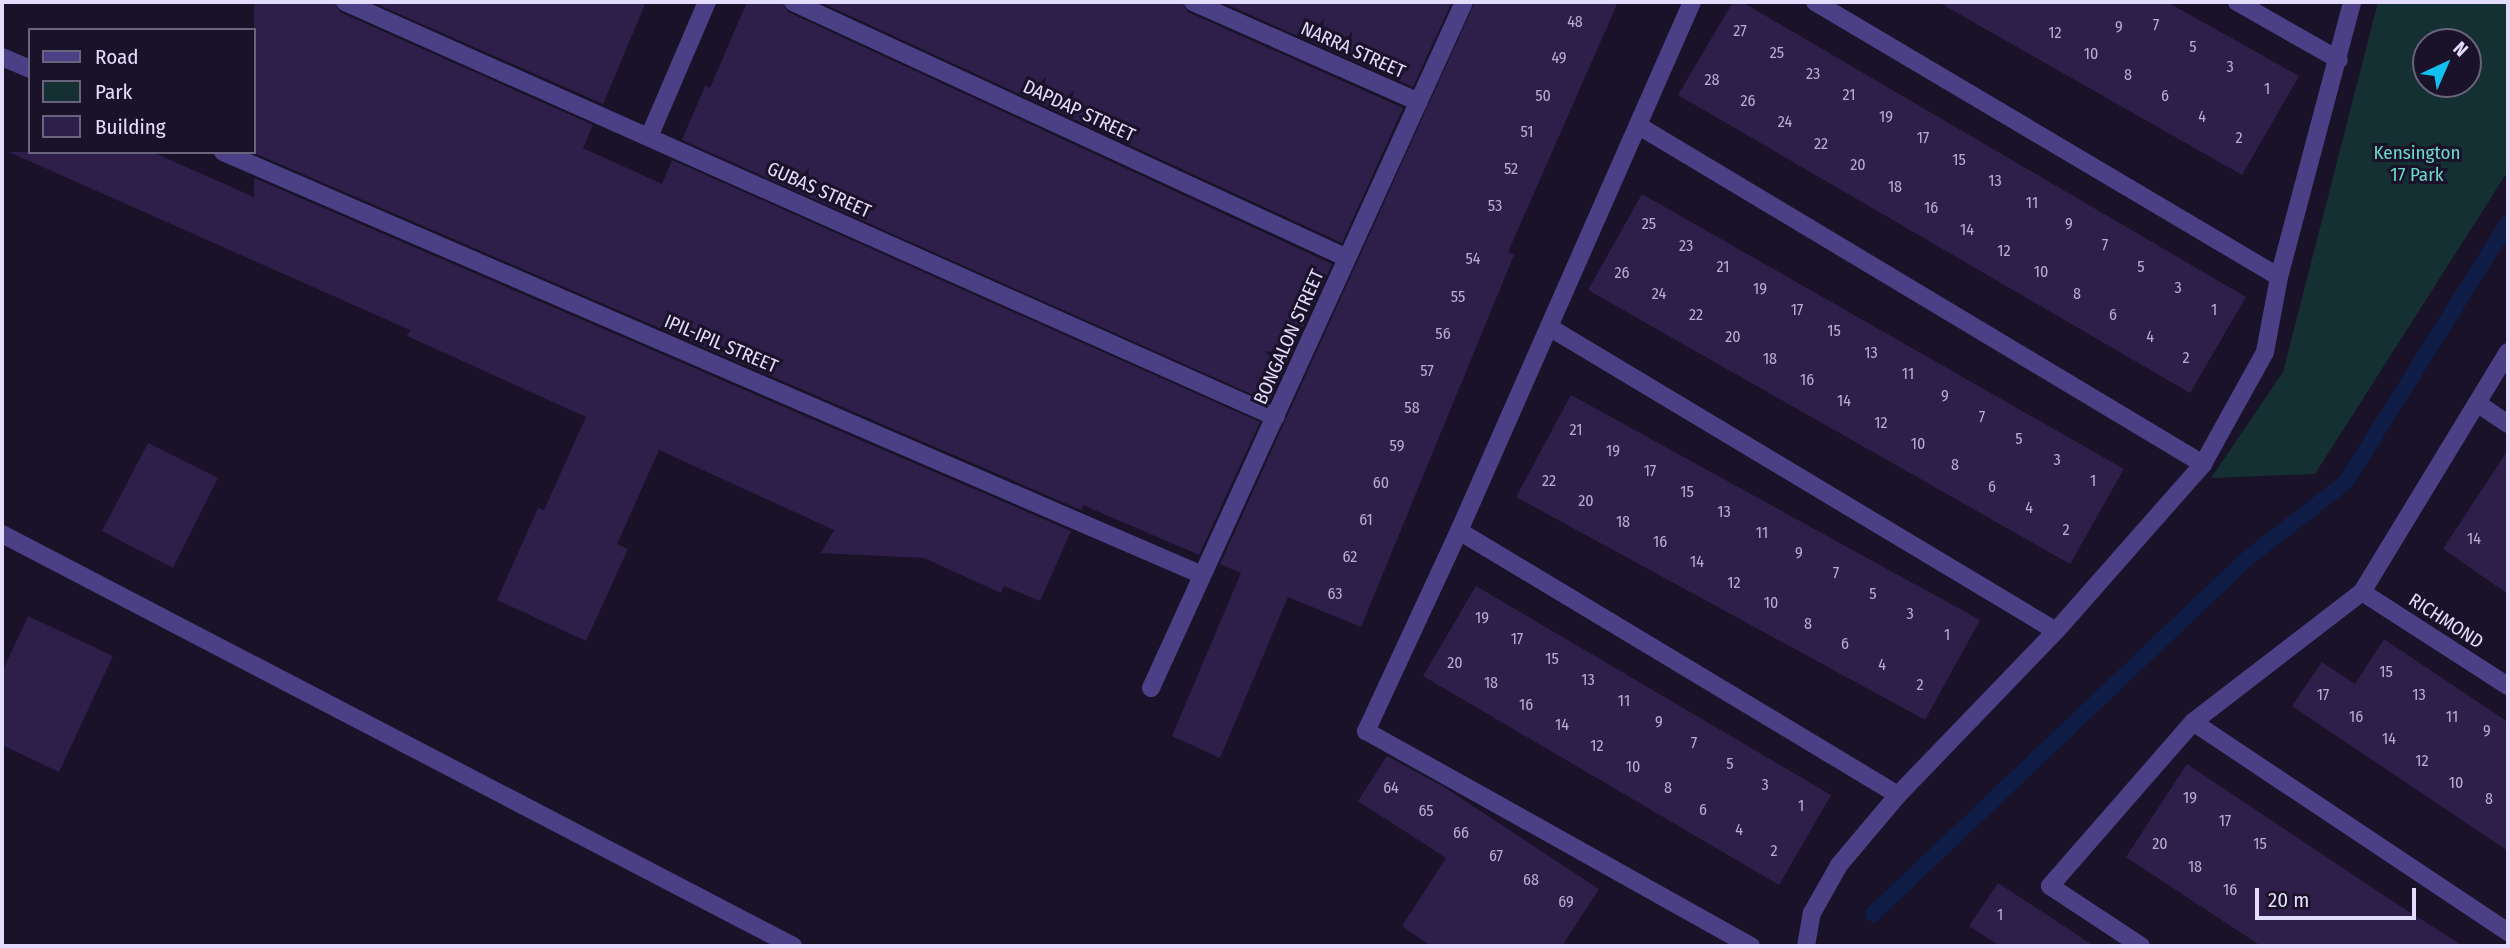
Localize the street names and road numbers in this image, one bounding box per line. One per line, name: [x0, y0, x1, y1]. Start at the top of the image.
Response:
street label: NARRA STREET: [1297, 17, 1409, 83]
street label: DAPDAP STREET: [1019, 75, 1139, 147]
street label: GUBAS STREET: [764, 157, 874, 223]
street label: BONGALON STREET: [1249, 266, 1329, 408]
street label: IPIL-IPIL STREET: [661, 310, 781, 378]
street label: RICHMOND: [2404, 588, 2488, 654]

